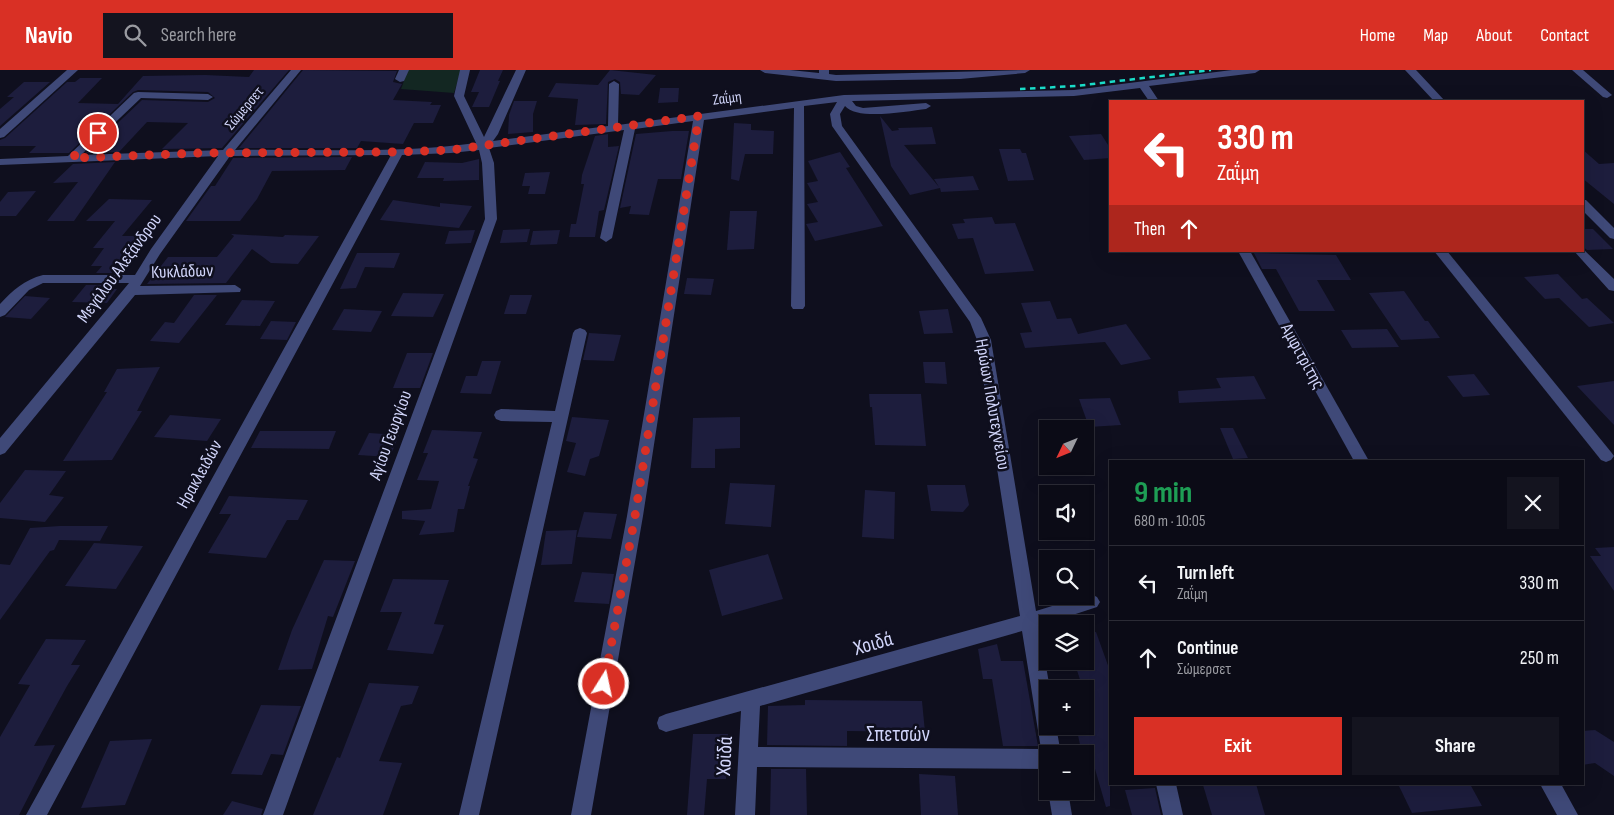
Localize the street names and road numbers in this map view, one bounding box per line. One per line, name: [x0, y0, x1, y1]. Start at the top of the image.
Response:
street label: Σώμερσετ: [221, 83, 268, 134]
street label: Ζαΐμη: [712, 87, 743, 110]
street label: Μεγάλου Αλεξάνδρου: [73, 210, 166, 327]
street label: Κυκλάδων: [151, 260, 213, 283]
street label: Αμφιτρίτης: [1276, 319, 1329, 393]
street label: Ηρώων Πολυτεχνείου: [971, 337, 1014, 471]
street label: Αγίου Γεωργίου: [364, 388, 416, 484]
street label: Ηρακλειδών: [172, 437, 227, 512]
street label: Χοιδά: [850, 626, 896, 661]
street label: Σπετσών: [866, 722, 930, 747]
street label: Χοϊδά: [711, 736, 738, 777]

